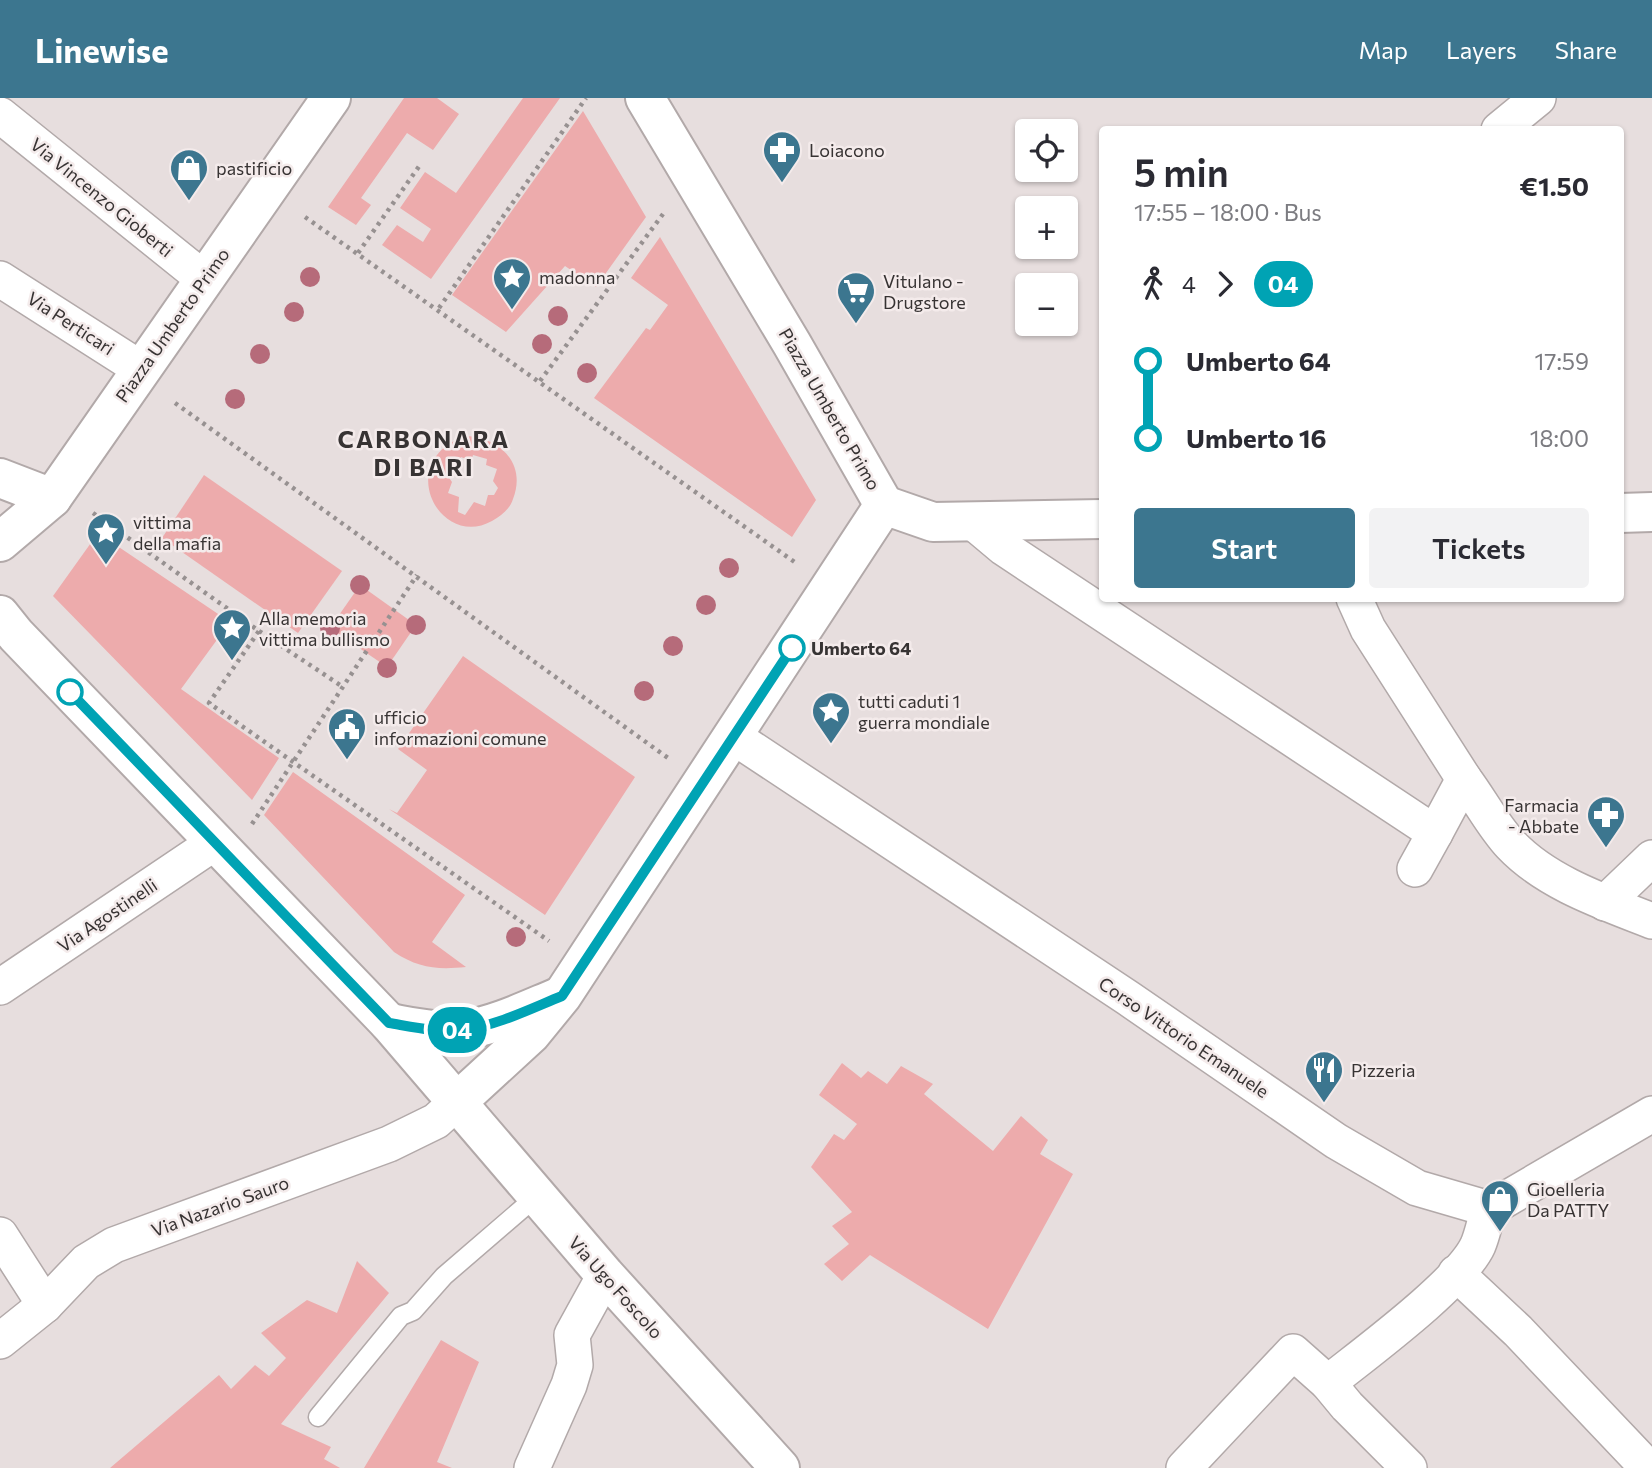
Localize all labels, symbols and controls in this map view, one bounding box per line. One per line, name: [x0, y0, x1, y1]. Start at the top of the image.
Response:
text: Linewise: [35, 29, 169, 70]
text: Map: [1359, 35, 1408, 64]
text: Layers: [1446, 35, 1517, 64]
text: Share: [1555, 35, 1617, 64]
map controls: [1015, 119, 1078, 336]
button: locate: [1015, 119, 1078, 182]
pharmacy icon: Loiacono: [761, 129, 803, 184]
street label: Via Vincenzo Gioberti: [26, 133, 178, 261]
place label: Loiacono: [809, 139, 885, 161]
shop icon: pastificio: [168, 147, 210, 202]
text: 5 min: [1134, 148, 1229, 195]
place label: pastificio: [216, 157, 292, 179]
text: €1.50: [1520, 170, 1589, 201]
button: +: [1015, 196, 1078, 259]
text: 17:55 – 18:00 · Bus: [1134, 198, 1322, 226]
street label: Piazza Umberto Primo: [110, 244, 234, 406]
place icon: madonna: [491, 256, 533, 311]
icon: walk: [1134, 265, 1172, 303]
icon: forward: [1206, 265, 1244, 303]
place label: madonna: [539, 266, 615, 288]
text: 04: [1268, 269, 1299, 298]
supermarket icon: Vitulano - Drugstore: [835, 270, 877, 325]
place label: Vitulano - Drugstore: [883, 270, 966, 313]
text: 4: [1182, 270, 1196, 298]
button: −: [1015, 273, 1078, 336]
street label: Via Perticari: [23, 287, 119, 359]
street label: Piazza Umberto Primo: [775, 324, 885, 494]
text: Umberto 64: [1186, 345, 1331, 376]
text: 17:59: [1534, 347, 1589, 375]
text: Umberto 16: [1186, 422, 1327, 453]
district label: CARBONARA DI BARI: [338, 424, 510, 481]
text: 18:00: [1530, 424, 1589, 452]
button: Start: [1134, 508, 1355, 588]
button: Tickets: [1369, 508, 1589, 588]
place icon: vittima della mafia: [85, 511, 127, 566]
place label: vittima della mafia: [133, 511, 221, 554]
place icon: Alla memoria vittima bullismo: [211, 607, 253, 662]
place label: Alla memoria vittima bullismo: [259, 607, 390, 650]
marker: Umberto 64: [779, 635, 805, 661]
place label: Umberto 64: [811, 637, 911, 659]
unlabelled marker: [57, 679, 83, 705]
place icon: tutti caduti 1 guerra mondiale: [810, 690, 852, 745]
place label: tutti caduti 1 guerra mondiale: [858, 690, 990, 733]
public building icon: ufficio informazioni comune: [326, 706, 368, 761]
place label: ufficio informazioni comune: [374, 706, 547, 749]
place label: Farmacia - Abbate: [1504, 794, 1579, 837]
pharmacy icon: Farmacia - Abbate: [1585, 794, 1627, 849]
street label: Via Agostinelli: [53, 874, 161, 956]
street label: Corso Vittorio Emanuele: [1095, 972, 1273, 1102]
line badge: 04: [426, 1007, 489, 1053]
text: 04: [442, 1015, 472, 1044]
restaurant icon: Pizzeria: [1303, 1049, 1345, 1104]
place label: Pizzeria: [1351, 1059, 1416, 1081]
street label: Via Nazario Sauro: [148, 1171, 292, 1241]
shop icon: Gioelleria Da PATTY: [1479, 1178, 1521, 1233]
place label: Gioelleria Da PATTY: [1527, 1178, 1609, 1221]
street label: Via Ugo Foscolo: [564, 1231, 668, 1343]

